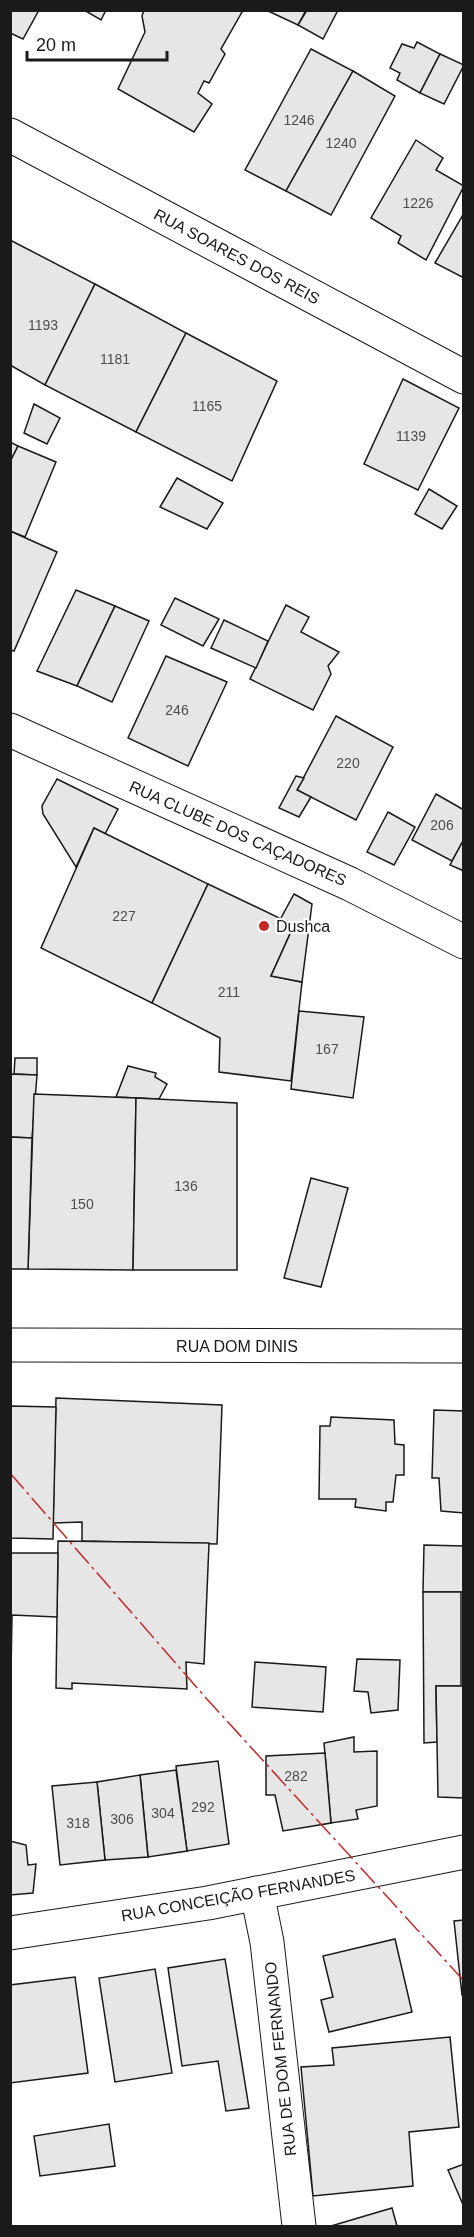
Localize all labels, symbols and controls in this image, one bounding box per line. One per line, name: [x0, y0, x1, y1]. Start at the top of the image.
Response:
scale bar: [27, 24, 166, 62]
text: 20 m: [36, 35, 76, 55]
house number: 1246: [283, 112, 315, 128]
house number: 1240: [325, 135, 357, 151]
house number: 1226: [402, 195, 434, 211]
street label: RUA SOARES DOS REIS: [151, 206, 322, 307]
house number: 1193: [28, 317, 58, 333]
house number: 1181: [100, 351, 130, 367]
house number: 1165: [192, 398, 222, 414]
house number: 1139: [396, 428, 426, 444]
house number: 246: [165, 702, 189, 718]
house number: 220: [336, 755, 360, 771]
street label: RUA CLUBE DOS CAÇADORES: [127, 778, 349, 889]
house number: 206: [430, 817, 454, 833]
house number: 227: [112, 908, 136, 924]
place label: Dushca: [276, 918, 330, 935]
marker: Dushca: [257, 919, 271, 933]
house number: 211: [218, 984, 240, 1000]
house number: 167: [315, 1041, 339, 1057]
house number: 136: [174, 1178, 198, 1194]
house number: 150: [70, 1196, 94, 1212]
street label: RUA DOM DINIS: [176, 1338, 298, 1355]
house number: 282: [284, 1768, 308, 1784]
house number: 292: [191, 1799, 215, 1815]
house number: 304: [151, 1805, 175, 1821]
house number: 306: [110, 1811, 134, 1827]
house number: 318: [66, 1815, 90, 1831]
street label: RUA CONCEIÇÃO FERNANDES: [119, 1865, 356, 1924]
street label: RUA DE DOM FERNANDO: [262, 1961, 299, 2157]

